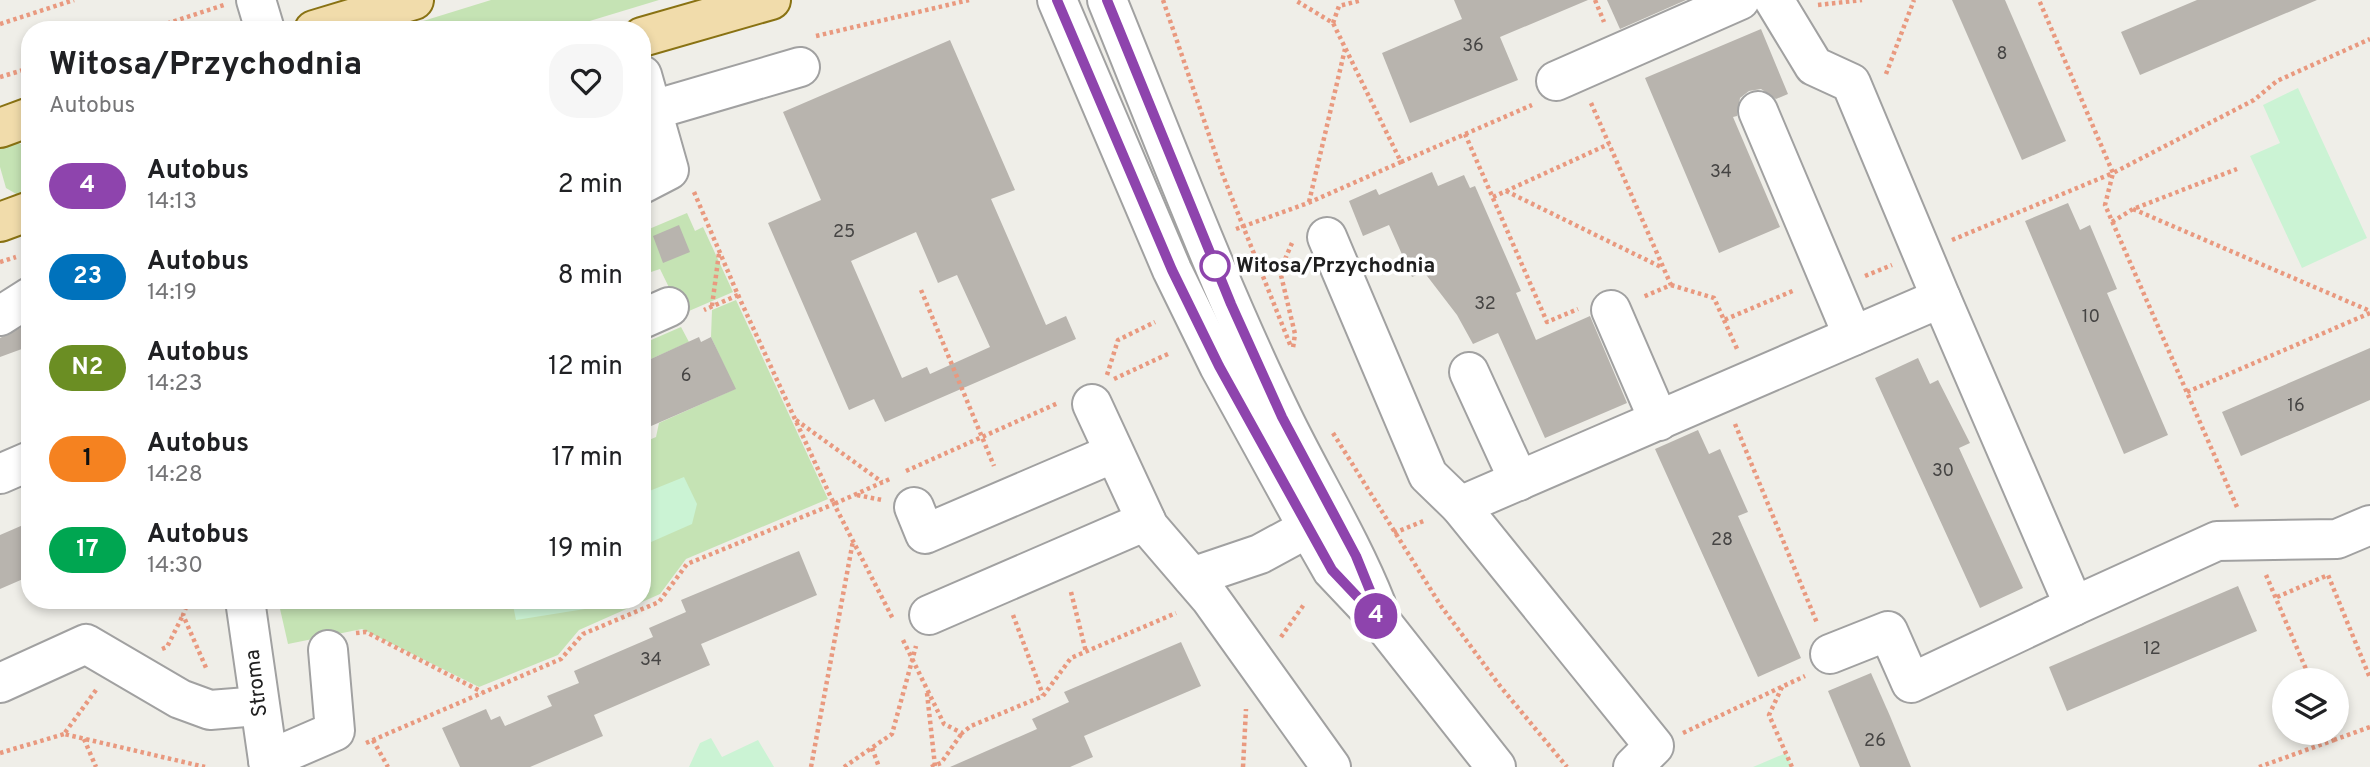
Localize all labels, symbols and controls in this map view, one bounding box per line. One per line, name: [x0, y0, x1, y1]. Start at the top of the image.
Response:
house number: 36: [1462, 35, 1484, 58]
house number: 8: [1997, 43, 2008, 66]
button: heart: [549, 44, 623, 118]
text: Witosa/Przychodnia: [49, 45, 362, 87]
text: Autobus: [49, 92, 135, 121]
text: Autobus: [147, 155, 249, 188]
house number: 34: [1710, 161, 1732, 184]
text: 2 min: [558, 169, 623, 202]
text: 4: [80, 171, 95, 201]
text: 14:13: [147, 188, 197, 217]
house number: 25: [833, 221, 855, 244]
text: Autobus: [147, 246, 249, 279]
marker: Witosa/Przychodnia: [1200, 251, 1230, 281]
place label: Witosa/Przychodnia: [1236, 253, 1435, 280]
text: 8 min: [558, 260, 623, 293]
text: 23: [73, 262, 102, 292]
text: 14:19: [147, 279, 197, 308]
house number: 32: [1474, 293, 1496, 316]
house number: 10: [2082, 306, 2100, 329]
text: Autobus: [147, 337, 249, 370]
text: 12 min: [548, 351, 623, 384]
text: N2: [72, 353, 103, 383]
house number: 6: [681, 365, 691, 388]
text: 14:23: [147, 370, 203, 399]
house number: 16: [2287, 395, 2305, 418]
text: Autobus: [147, 428, 249, 461]
text: 17 min: [551, 442, 623, 475]
text: 1: [83, 444, 92, 474]
house number: 30: [1932, 460, 1954, 483]
text: 14:28: [147, 461, 203, 490]
text: Autobus: [147, 519, 249, 552]
house number: 28: [1711, 529, 1733, 552]
text: 19 min: [548, 533, 623, 566]
text: 17: [76, 535, 99, 565]
text: 14:30: [147, 552, 203, 581]
line badge: 4: [1353, 593, 1399, 639]
text: 4: [1368, 601, 1384, 631]
house number: 12: [2143, 638, 2161, 661]
street label: Stroma: [239, 648, 275, 718]
house number: 34: [640, 649, 662, 672]
map controls: [2272, 668, 2349, 745]
button: layers: [2272, 668, 2349, 745]
house number: 26: [1864, 730, 1886, 753]

